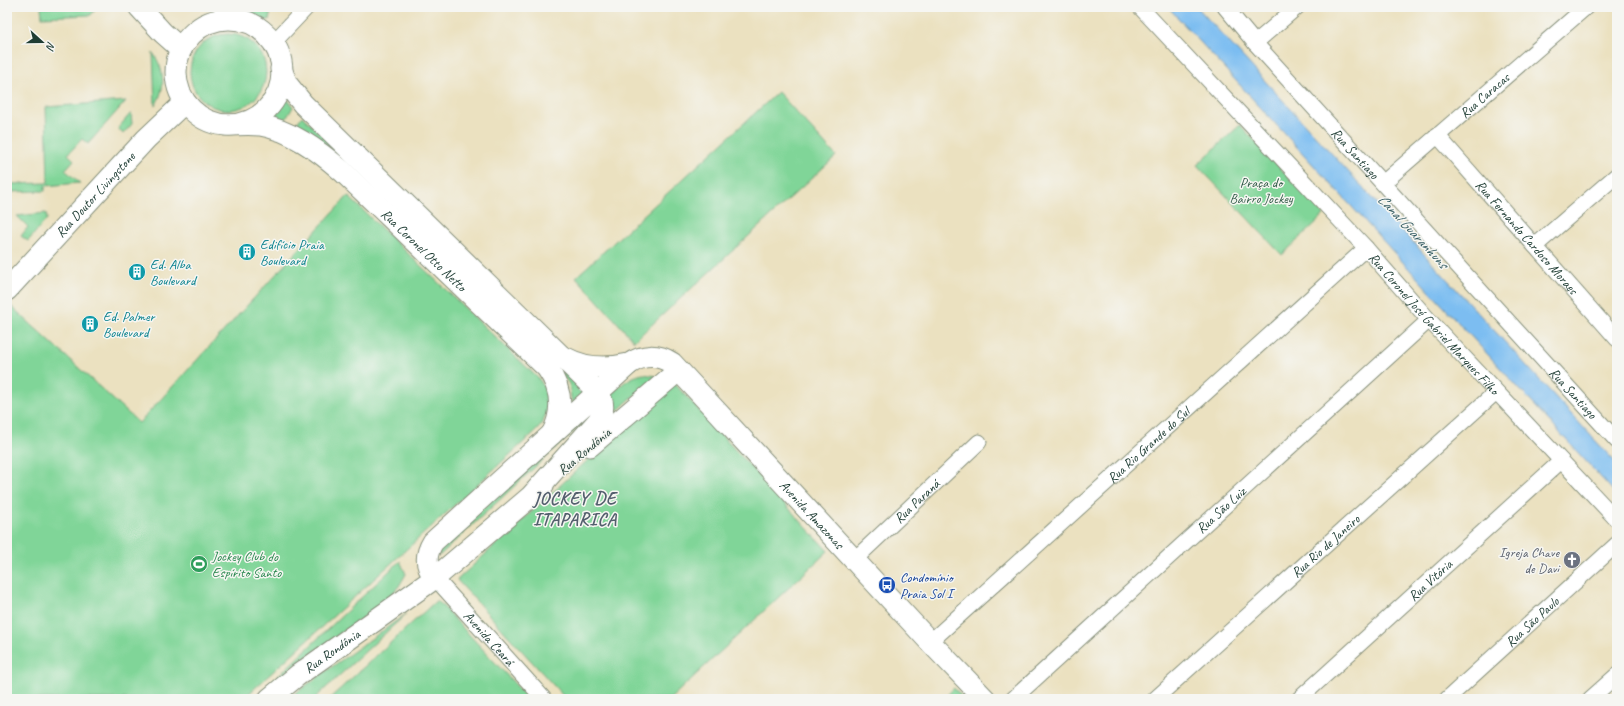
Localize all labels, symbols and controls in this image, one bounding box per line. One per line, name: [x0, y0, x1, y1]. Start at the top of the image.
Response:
north arrow: [22, 22, 62, 62]
text: N: [43, 40, 59, 53]
street label: Rua Caracas: [1456, 69, 1514, 122]
street label: Rua Santiago: [1327, 125, 1383, 183]
street label: Rua Doutor Livingstone: [52, 147, 140, 241]
park label: Praça do Bairro Jockey: [1229, 174, 1294, 207]
street label: Rua Fernando Cardoso Moraes: [1472, 177, 1582, 299]
water label: Canal Guaranhuns: [1373, 190, 1454, 274]
street label: Rua Coronel Otto Netto: [377, 205, 471, 297]
place label: Edifício Praia Boulevard: [260, 236, 325, 269]
building icon: Edifício Praia Boulevard: [237, 242, 257, 262]
street label: Rua Coronel José Gabriel Marques Filho: [1365, 249, 1504, 400]
place label: Ed. Alba Boulevard: [150, 256, 198, 289]
building icon: Ed. Alba Boulevard: [127, 262, 147, 282]
place label: Ed. Palmer Boulevard: [103, 308, 156, 341]
building icon: Ed. Palmer Boulevard: [80, 314, 100, 334]
street label: Rua Santiago: [1545, 364, 1601, 423]
street label: Rua Rio Grande do Sul: [1104, 402, 1195, 487]
street label: Rua Rondônia: [554, 423, 616, 479]
street label: Rua Paraná: [890, 474, 945, 527]
street label: Avenida Amazonas: [776, 477, 848, 553]
street label: Rua São Luiz: [1193, 482, 1250, 537]
district label: JOCKEY DE ITAPARICA: [531, 487, 618, 530]
street label: Rua Rio de Janeiro: [1288, 510, 1364, 581]
place label: Igreja Chave de Davi: [1499, 544, 1561, 577]
place label: Jockey Club do Espírito Santo: [211, 548, 282, 581]
church icon: Igreja Chave de Davi: [1562, 550, 1582, 570]
sports icon: Jockey Club do Espírito Santo: [189, 554, 209, 574]
street label: Rua Vitória: [1405, 555, 1457, 605]
place label: Condomínio Praia Sol I: [900, 569, 956, 602]
bus stop icon: Condomínio Praia Sol I: [877, 575, 897, 595]
street label: Rua São Paulo: [1502, 592, 1563, 651]
street label: Avenida Ceará: [460, 608, 519, 671]
street label: Rua Rondônia: [301, 625, 364, 677]

